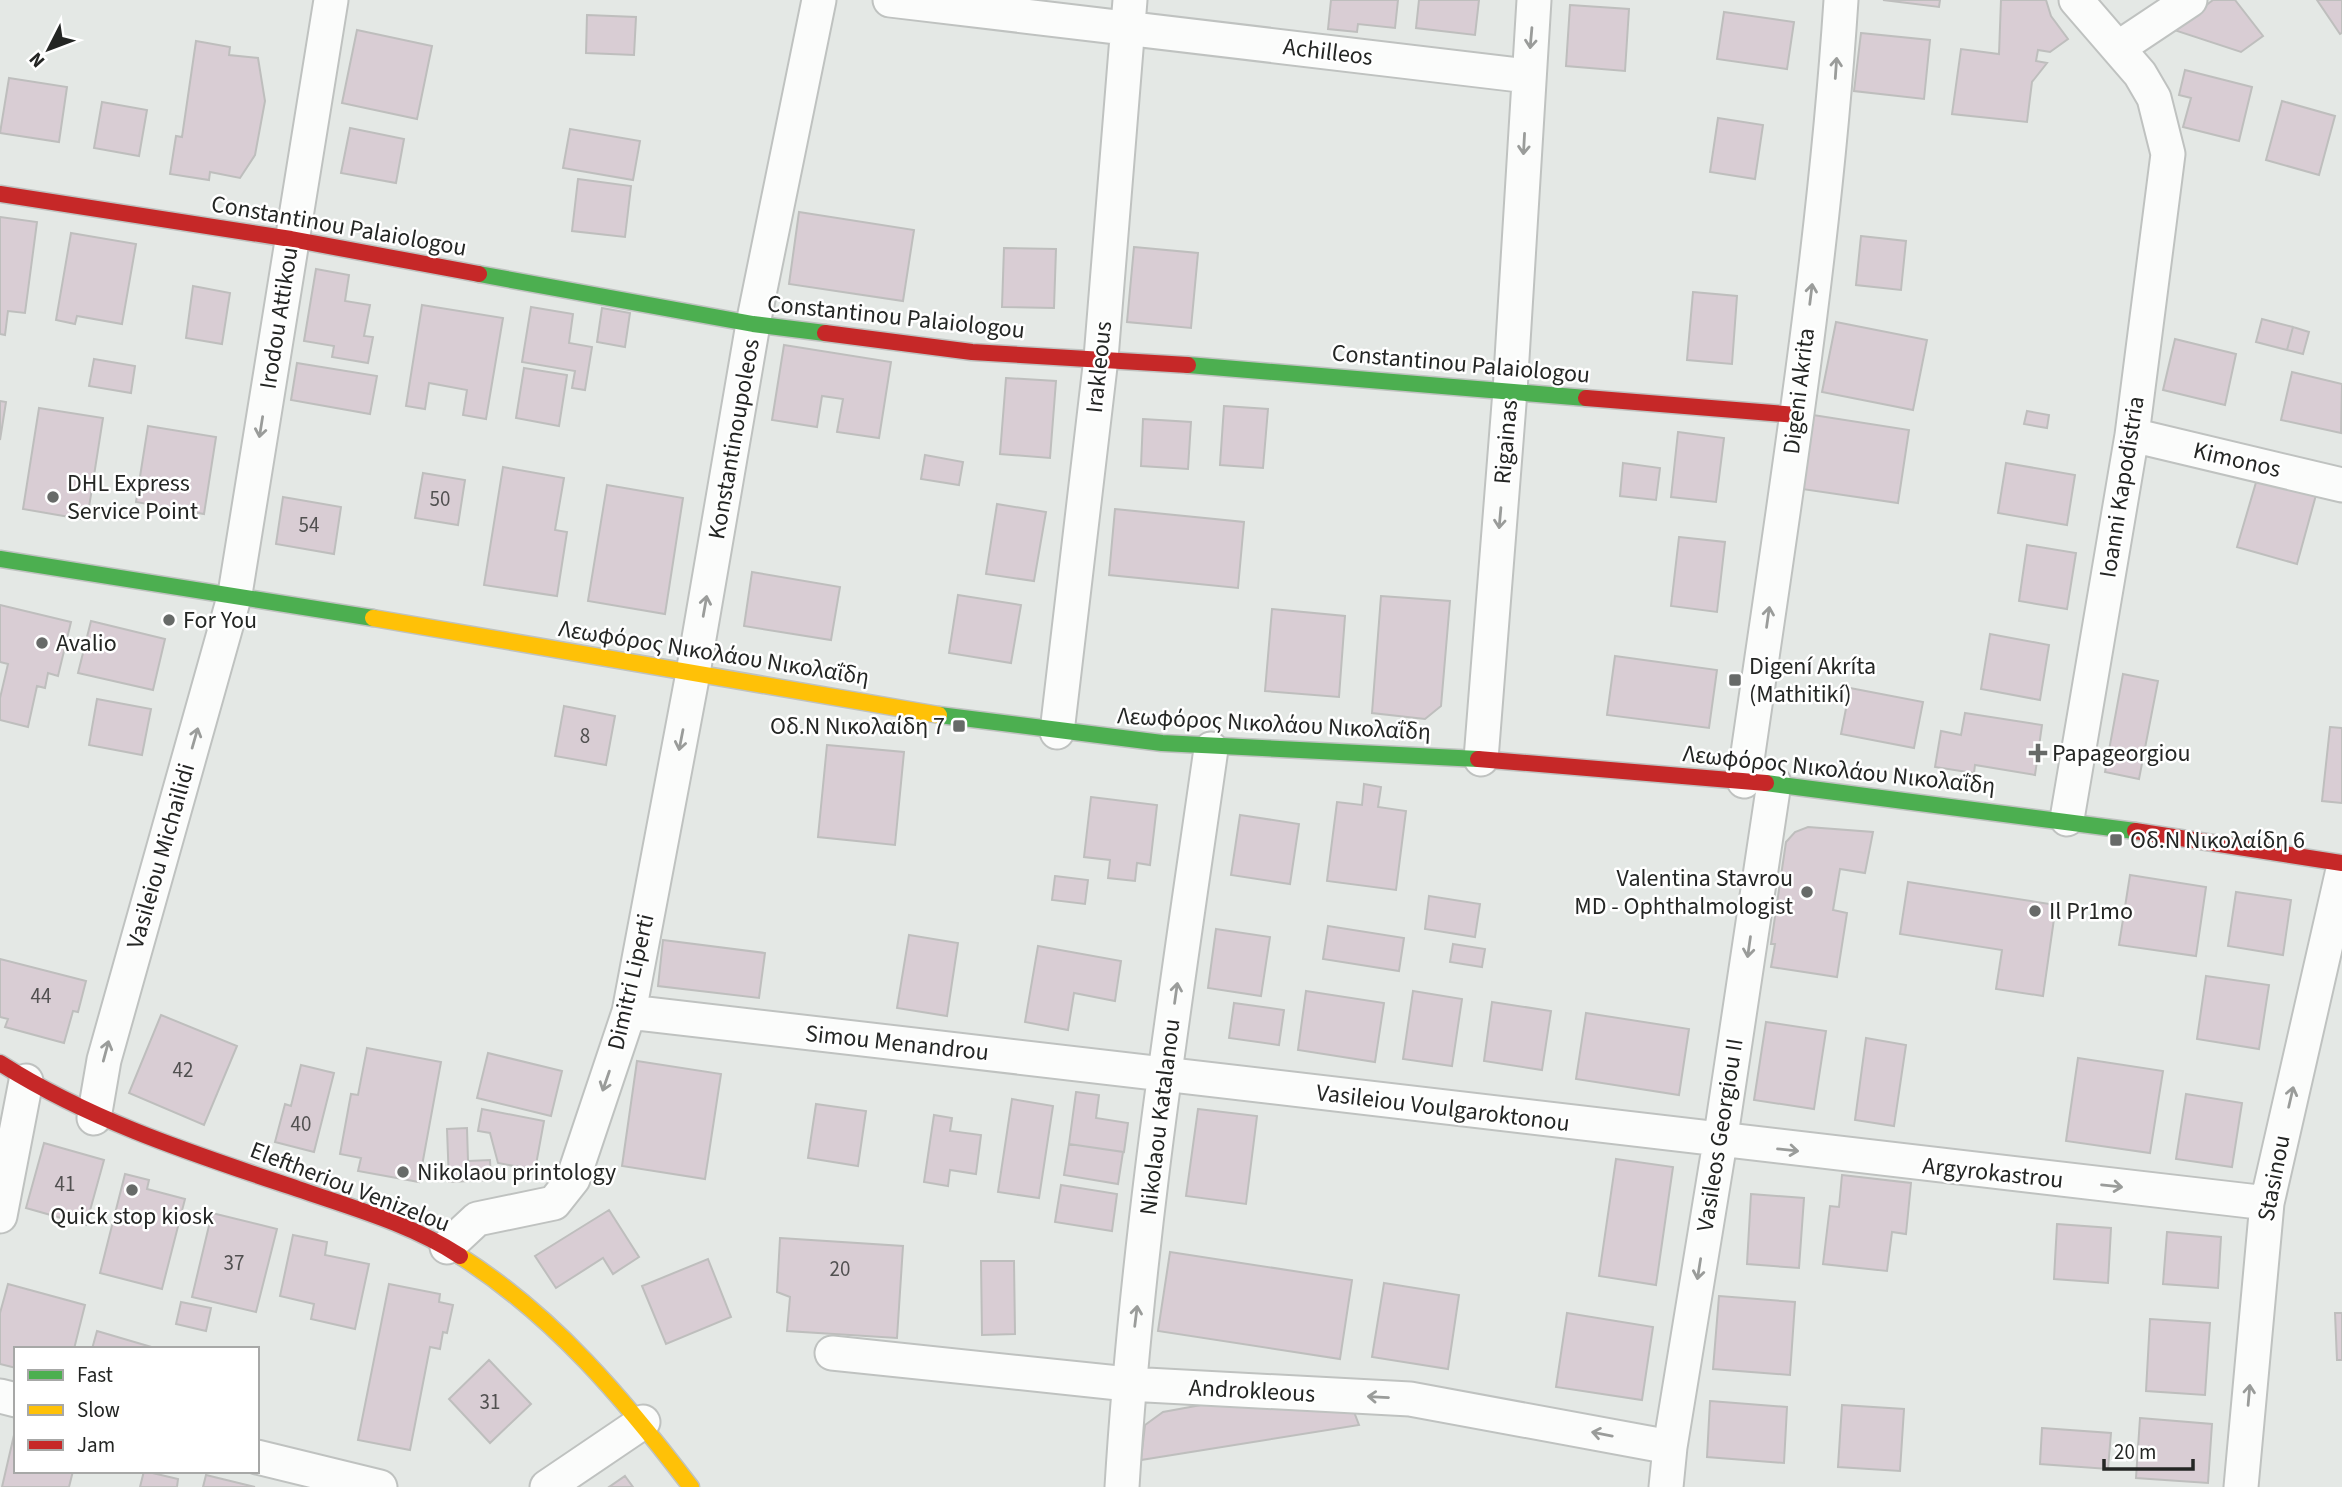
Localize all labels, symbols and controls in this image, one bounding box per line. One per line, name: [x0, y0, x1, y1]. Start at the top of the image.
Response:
north arrow: [14, 14, 84, 84]
one-way arrow: [1524, 26, 1537, 49]
street label: Achilleos: [1281, 29, 1375, 75]
text: N: [23, 46, 52, 73]
one-way arrow: [1830, 57, 1843, 80]
one-way arrow: [1518, 132, 1531, 155]
street label: Constantinou Palaiologou: [208, 186, 470, 266]
street label: Irodou Attikou: [250, 244, 308, 392]
one-way arrow: [1804, 283, 1817, 306]
street label: Constantinou Palaiologou: [765, 286, 1027, 348]
street label: Irakleous: [1077, 319, 1121, 415]
street label: Digeni Akrita: [1774, 326, 1824, 456]
street label: Constantinou Palaiologou: [1330, 335, 1592, 393]
street label: Konstantinoupoleos: [699, 336, 769, 542]
street label: Ioanni Kapodistria: [2090, 394, 2154, 580]
street label: Rigainas: [1485, 398, 1527, 486]
one-way arrow: [255, 415, 268, 438]
street label: Kimonos: [2190, 433, 2284, 487]
place label: DHL Express Service Point: [67, 466, 198, 529]
house number: 50: [430, 484, 450, 514]
marker: DHL Express Service Point: [45, 489, 61, 505]
one-way arrow: [1493, 506, 1506, 529]
house number: 54: [299, 510, 319, 540]
one-way arrow: [699, 595, 712, 617]
place label: For You: [183, 603, 257, 638]
one-way arrow: [1762, 606, 1775, 628]
street label: Λεωφόρος Νικολάου Νικολαΐδη: [556, 611, 872, 695]
marker: For You: [161, 612, 177, 628]
place label: Avalio: [56, 626, 117, 661]
marker: Avalio: [34, 635, 50, 651]
place label: Digení Akríta (Mathitikí): [1749, 649, 1876, 712]
marker: Digení Akríta (Mathitikí): [1727, 672, 1743, 688]
street label: Λεωφόρος Νικολάου Νικολαΐδη: [1116, 698, 1432, 750]
place label: Οδ.Ν Νικολαίδη 7: [770, 709, 945, 744]
marker: Οδ.Ν Νικολαίδη 7: [951, 718, 967, 734]
house number: 8: [580, 721, 590, 751]
one-way arrow: [189, 727, 202, 749]
one-way arrow: [673, 728, 687, 751]
street label: Λεωφόρος Νικολάου Νικολαΐδη: [1681, 736, 1997, 804]
place label: Papageorgiou: [2052, 736, 2191, 771]
marker: Papageorgiou: [2030, 745, 2046, 761]
street label: Vasileiou Michailidi: [118, 759, 204, 953]
place label: Οδ.Ν Νικολαίδη 6: [2130, 823, 2305, 858]
marker: Οδ.Ν Νικολαίδη 6: [2108, 832, 2124, 848]
place label: Valentina Stavrou MD - Ophthalmologist: [1574, 861, 1793, 924]
marker: Valentina Stavrou MD - Ophthalmologist: [1799, 884, 1815, 900]
place label: Il Pr1mo: [2049, 894, 2133, 929]
marker: Il Pr1mo: [2027, 903, 2043, 919]
street label: Dimitri Liperti: [598, 910, 664, 1054]
one-way arrow: [1743, 936, 1756, 958]
house number: 44: [31, 981, 51, 1011]
one-way arrow: [1170, 983, 1183, 1005]
street label: Simou Menandrou: [803, 1016, 991, 1070]
street label: Nikolaou Katalanou: [1131, 1017, 1189, 1217]
street label: Vasileos Georgiou II: [1687, 1036, 1753, 1234]
one-way arrow: [101, 1041, 114, 1063]
house number: 42: [173, 1055, 193, 1085]
one-way arrow: [599, 1070, 611, 1092]
street label: Vasileiou Voulgaroktonou: [1314, 1075, 1572, 1141]
one-way arrow: [2285, 1086, 2298, 1109]
house number: 40: [291, 1109, 311, 1139]
street label: Stasinou: [2249, 1132, 2299, 1224]
street label: Eleftheriou Venizelou: [245, 1133, 455, 1241]
one-way arrow: [1776, 1144, 1799, 1157]
street label: Argyrokastrou: [1921, 1148, 2065, 1198]
place label: Nikolaou printology: [417, 1155, 616, 1190]
marker: Nikolaou printology: [395, 1164, 411, 1180]
house number: 41: [55, 1169, 75, 1199]
one-way arrow: [2100, 1180, 2122, 1193]
marker: Quick stop kiosk: [124, 1182, 140, 1198]
place label: Quick stop kiosk: [50, 1199, 214, 1234]
house number: 37: [224, 1248, 244, 1278]
house number: 20: [830, 1254, 850, 1284]
one-way arrow: [1692, 1257, 1705, 1280]
one-way arrow: [1130, 1306, 1143, 1328]
legend: [14, 1347, 259, 1473]
text: Fast: [77, 1360, 113, 1390]
street label: Androkleous: [1188, 1370, 1316, 1412]
one-way arrow: [2243, 1384, 2256, 1406]
house number: 31: [480, 1387, 500, 1417]
one-way arrow: [1368, 1390, 1390, 1403]
text: Slow: [77, 1395, 120, 1425]
one-way arrow: [1591, 1427, 1614, 1441]
scale bar: [2104, 1428, 2193, 1472]
text: Jam: [77, 1430, 115, 1460]
text: 20 m: [2114, 1437, 2156, 1467]

